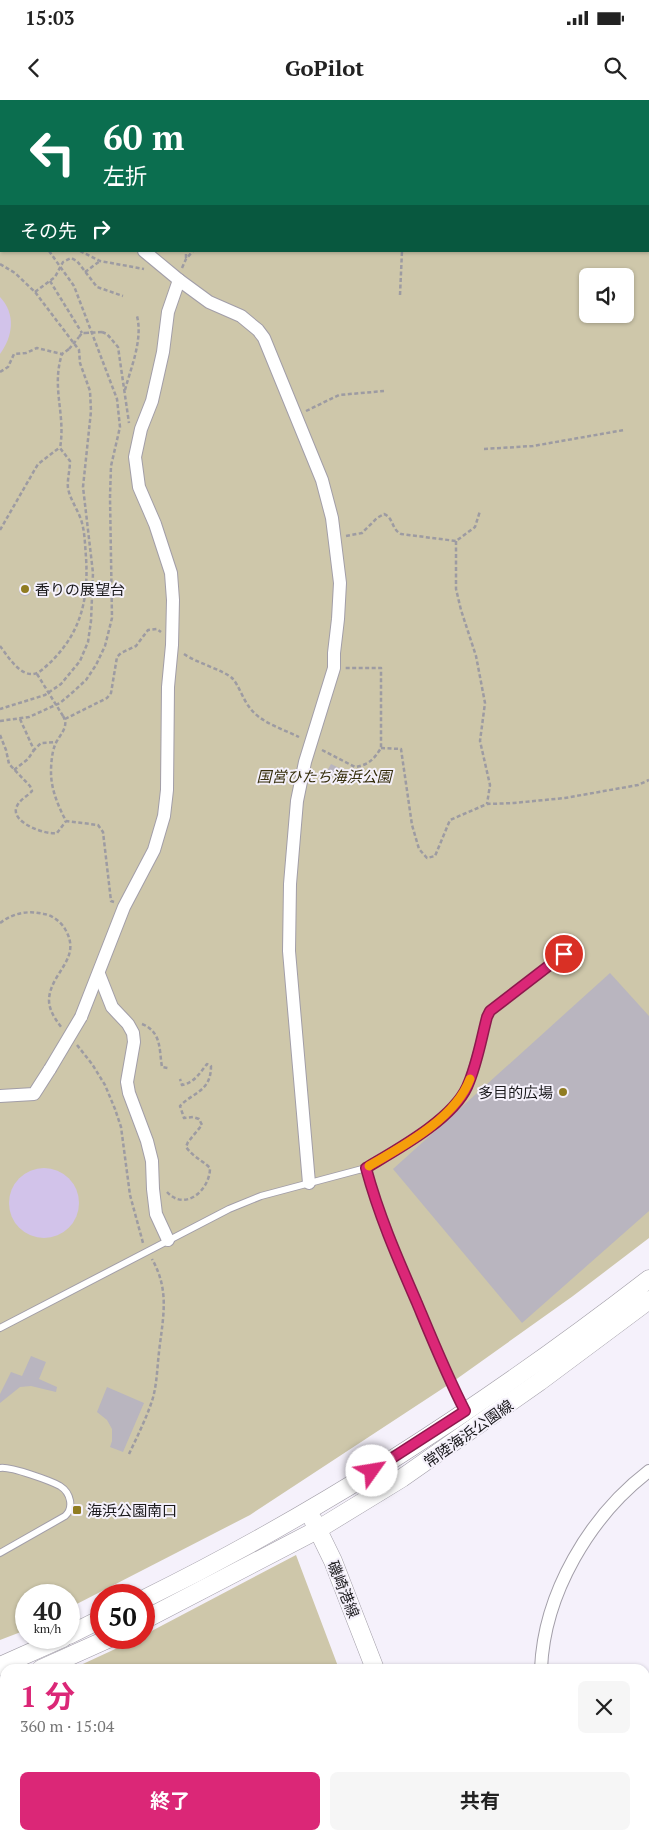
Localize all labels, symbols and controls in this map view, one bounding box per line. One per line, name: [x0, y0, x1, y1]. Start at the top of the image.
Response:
text: 15:03: [25, 5, 74, 30]
text: GoPilot: [285, 53, 364, 82]
icon: back: [20, 54, 48, 82]
icon: search: [601, 54, 629, 82]
text: 60 m: [103, 114, 184, 160]
icon: left: [20, 120, 85, 185]
text: 左折: [103, 161, 147, 190]
icon: right: [87, 215, 115, 243]
text: その先: [20, 218, 77, 243]
map controls: [579, 268, 634, 323]
button: sound: [579, 268, 634, 323]
place label: 香りの展望台: [35, 579, 125, 599]
marker: 香りの展望台: [19, 583, 31, 595]
park label: 国営ひたち海浜公園: [256, 766, 393, 786]
pin: [543, 933, 585, 975]
icon: arrive: [550, 940, 578, 968]
place label: 多目的広場: [478, 1082, 553, 1102]
marker: 多目的広場: [557, 1086, 569, 1098]
street label: 常陸海浜公園線: [419, 1395, 517, 1471]
position arrow: [345, 1444, 397, 1496]
place label: 海浜公園南口: [87, 1500, 177, 1520]
marker: 海浜公園南口: [71, 1504, 83, 1516]
street label: 磯崎港線: [323, 1557, 365, 1621]
speed limit sign: 50: [90, 1584, 155, 1649]
text: 40: [33, 1594, 62, 1627]
text: km/h: [34, 1621, 61, 1636]
text: 1 分: [20, 1676, 75, 1716]
button: close: [578, 1681, 630, 1733]
text: 360 m · 15:04: [20, 1715, 114, 1737]
button: 終了: [20, 1772, 320, 1830]
button: 共有: [330, 1772, 630, 1830]

